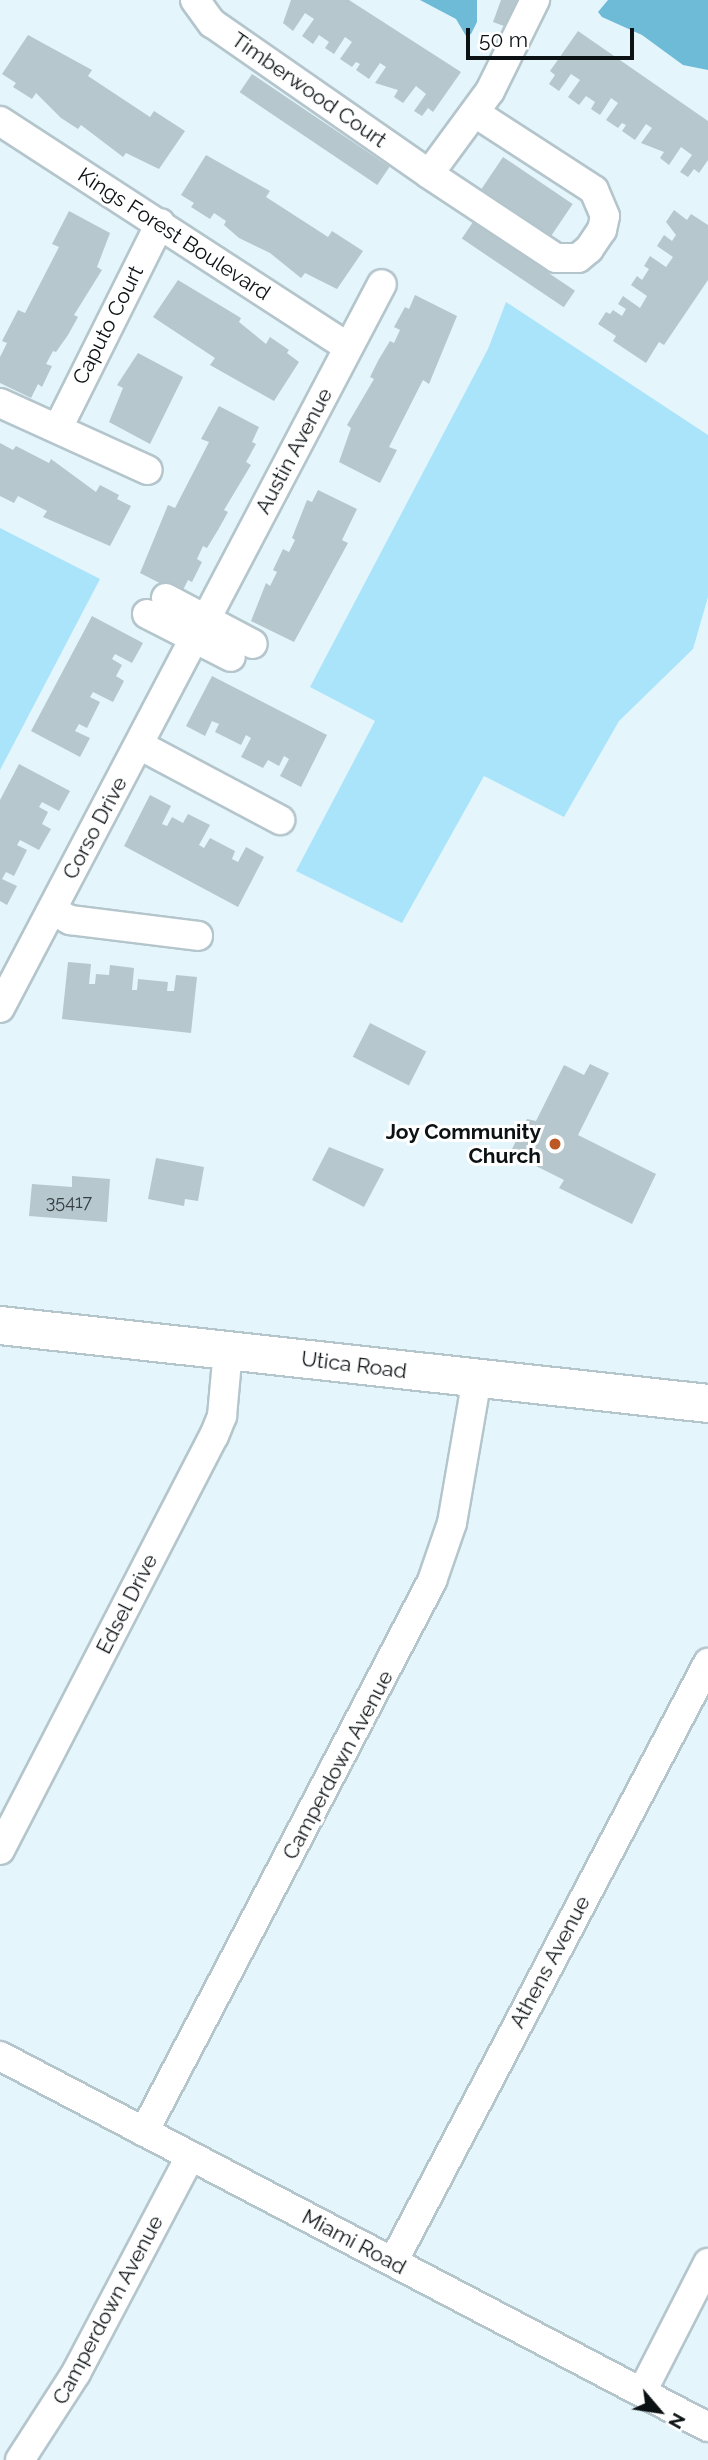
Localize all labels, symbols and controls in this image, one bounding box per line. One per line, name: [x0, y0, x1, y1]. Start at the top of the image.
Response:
scale bar: [470, 14, 638, 58]
street label: Timberwood Court: [227, 27, 391, 153]
text: 50 m: [479, 27, 528, 52]
street label: Kings Forest Boulevard: [73, 162, 275, 306]
street label: Caputo Court: [67, 261, 149, 389]
street label: Austin Avenue: [250, 384, 338, 518]
street label: Corso Drive: [57, 772, 133, 884]
place label: Joy Community Church: [385, 1119, 541, 1169]
marker: Joy Community Church: [547, 1136, 563, 1152]
house number: 35417: [46, 1191, 92, 1213]
street label: Utica Road: [300, 1346, 408, 1384]
street label: Edsel Drive: [91, 1550, 163, 1658]
street label: Camperdown Avenue: [277, 1666, 399, 1864]
street label: Athens Avenue: [504, 1891, 596, 2033]
street label: Miami Road: [298, 2204, 410, 2280]
street label: Camperdown Avenue: [47, 2211, 169, 2409]
north arrow: [624, 2376, 694, 2446]
text: N: [664, 2410, 691, 2433]

